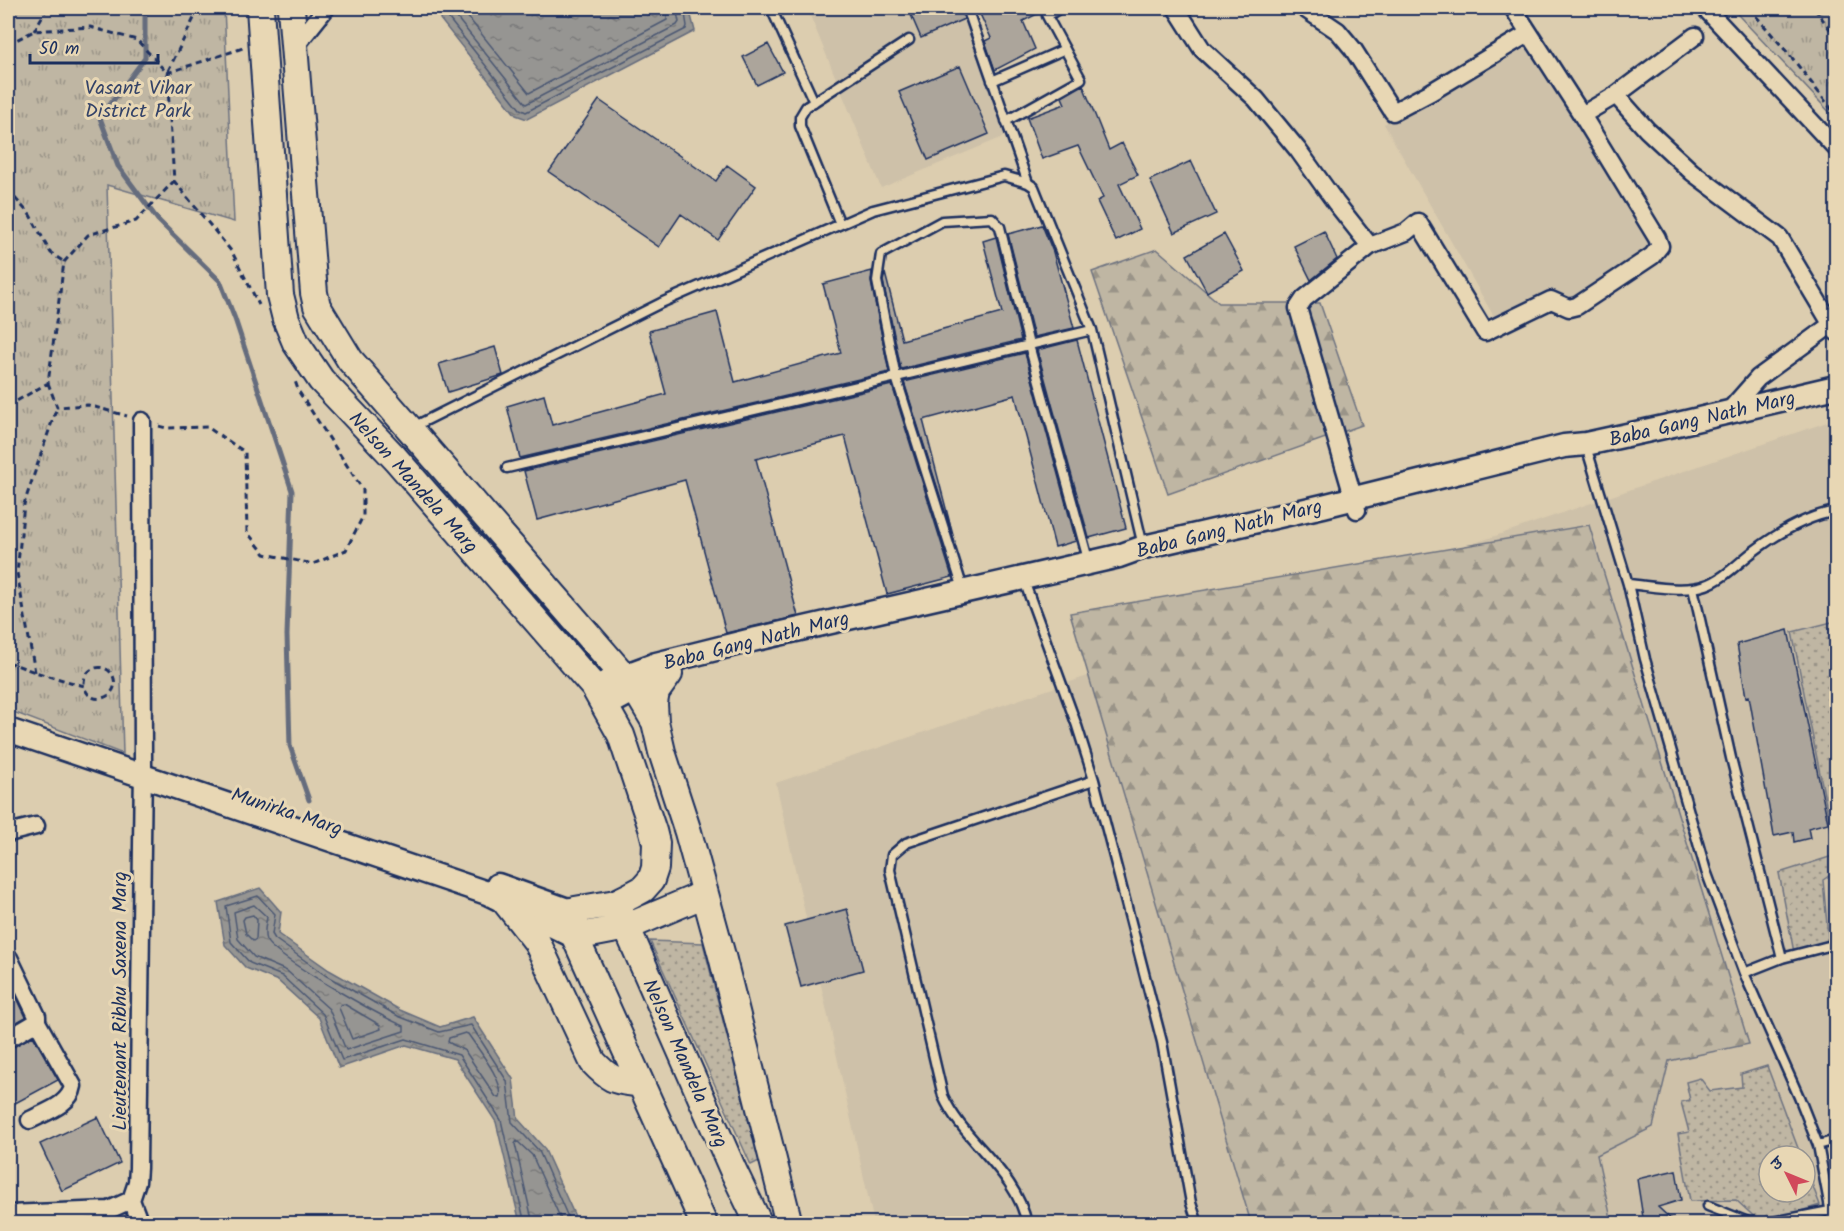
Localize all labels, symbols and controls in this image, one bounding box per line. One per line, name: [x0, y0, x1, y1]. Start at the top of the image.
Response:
scale bar: [30, 27, 158, 65]
text: 50 m: [39, 35, 79, 64]
park label: Vasant Vihar District Park: [85, 73, 193, 128]
street label: Baba Gang Nath Marg: [1606, 383, 1799, 457]
street label: Nelson Mandela Marg: [340, 405, 485, 562]
street label: Baba Gang Nath Marg: [1133, 491, 1326, 569]
street label: Baba Gang Nath Marg: [660, 603, 853, 681]
street label: Munirka Marg: [227, 780, 346, 846]
street label: Lieutenant Ribhu Saxena Marg: [105, 871, 137, 1131]
street label: Nelson Mandela Marg: [633, 974, 736, 1153]
north arrow: [1757, 1144, 1817, 1204]
text: उ: [1765, 1150, 1792, 1177]

